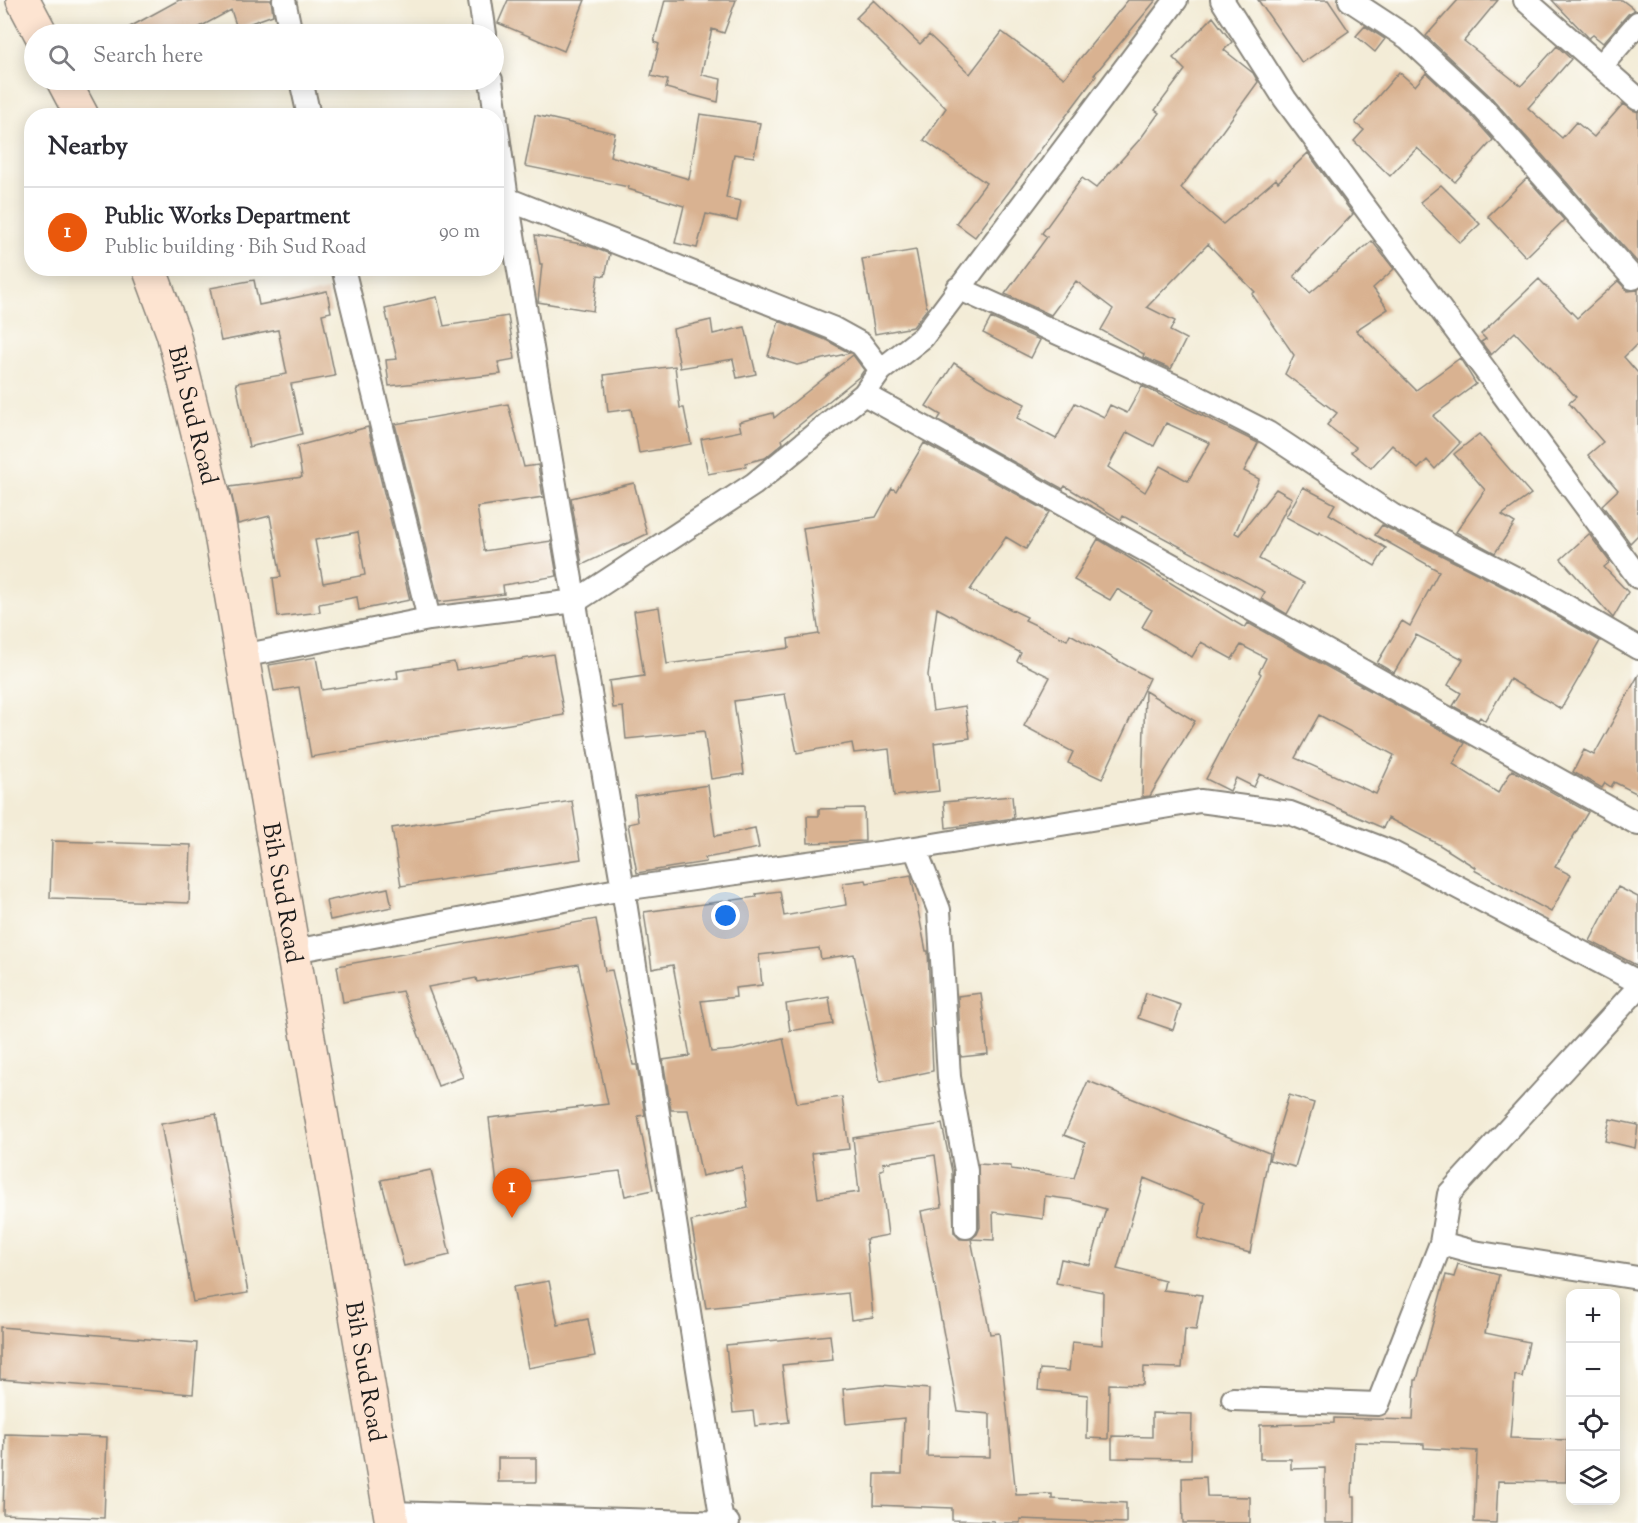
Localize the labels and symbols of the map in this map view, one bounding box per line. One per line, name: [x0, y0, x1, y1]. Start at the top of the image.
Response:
street label: Bih Sud Road: [158, 343, 225, 489]
street label: Bih Sud Road: [252, 820, 310, 966]
your location: [711, 901, 740, 930]
pin: 1: [492, 1168, 532, 1218]
street label: Bih Sud Road: [335, 1299, 393, 1445]

